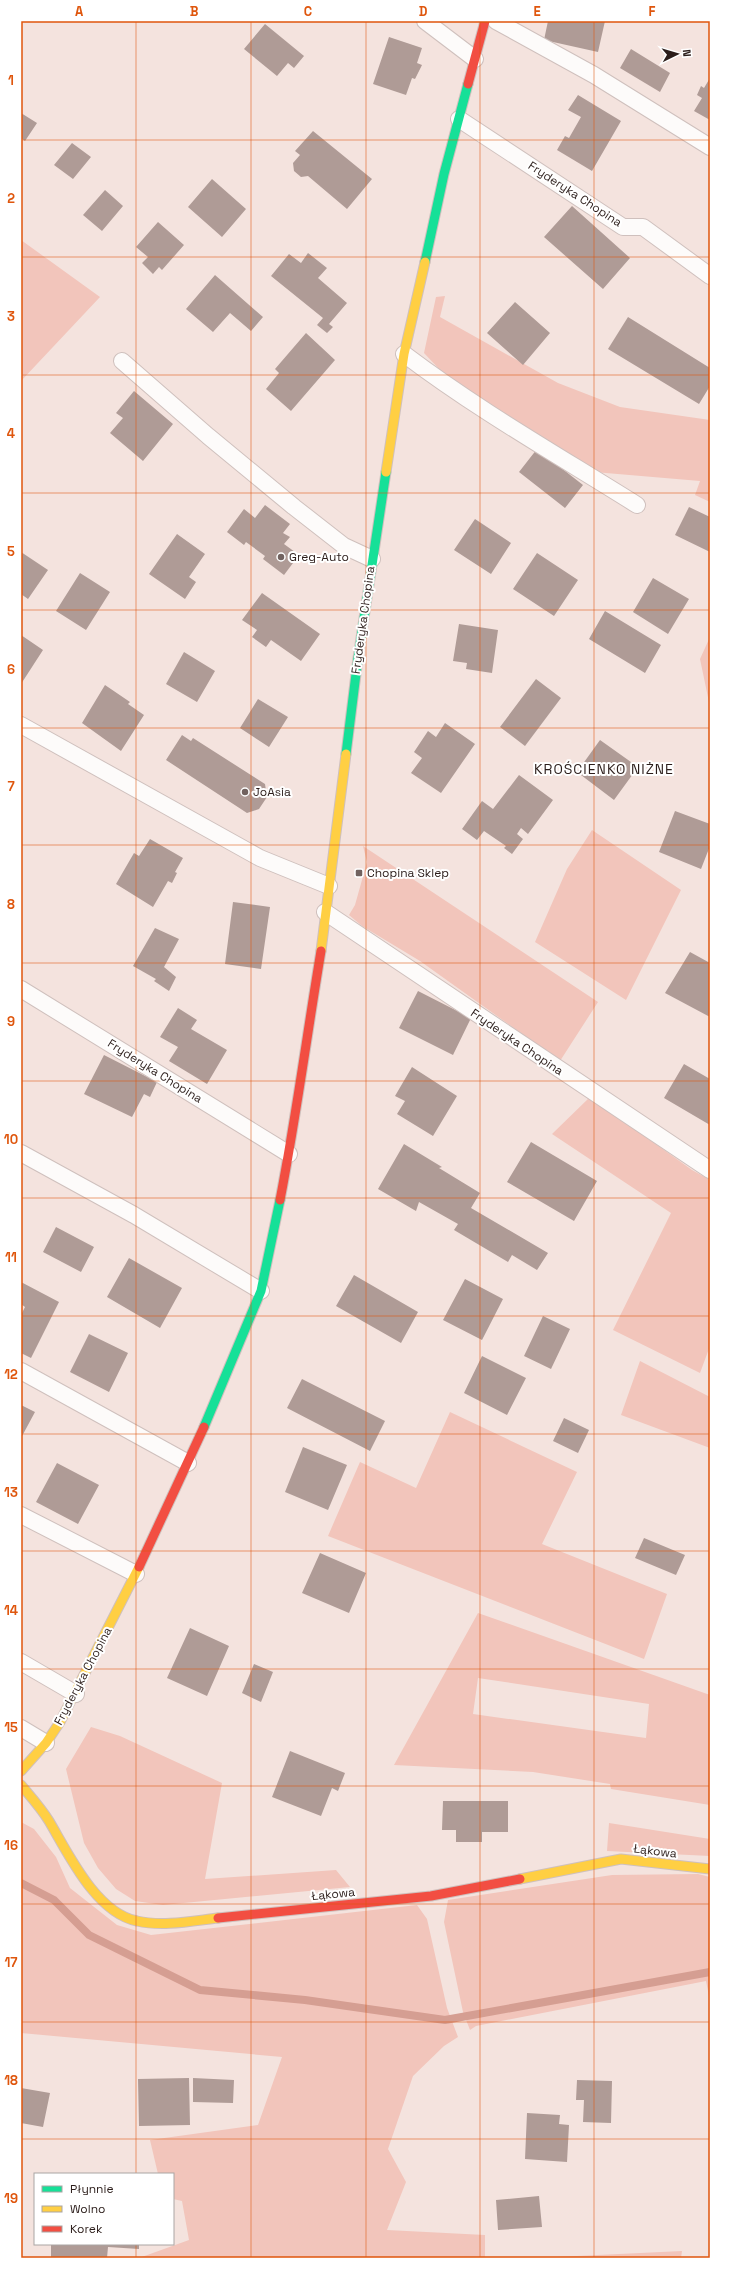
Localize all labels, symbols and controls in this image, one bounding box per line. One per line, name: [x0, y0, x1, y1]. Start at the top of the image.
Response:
text: A: [75, 3, 84, 20]
text: B: [190, 3, 199, 20]
text: C: [304, 3, 312, 20]
text: D: [419, 3, 428, 20]
text: E: [533, 3, 541, 20]
text: F: [649, 3, 656, 20]
north arrow: [657, 34, 697, 74]
text: N: [680, 49, 694, 57]
text: 1: [8, 72, 14, 89]
street label: Fryderyka Chopina: [525, 158, 625, 230]
text: 2: [7, 190, 15, 207]
text: 3: [7, 308, 15, 325]
text: 4: [7, 425, 15, 442]
text: 5: [7, 543, 15, 560]
place label: Greg-Auto: [289, 549, 349, 565]
marker: Greg-Auto: [276, 552, 286, 562]
street label: Fryderyka Chopina: [348, 565, 379, 675]
text: 6: [7, 661, 15, 678]
district label: KROŚCIENKO NIŻNE: [534, 760, 674, 778]
text: 7: [7, 778, 15, 795]
place label: JoAsia: [253, 784, 291, 800]
marker: JoAsia: [240, 787, 250, 797]
place label: Chopina Sklep: [367, 865, 449, 881]
marker: Chopina Sklep: [354, 868, 364, 878]
text: 8: [7, 896, 15, 913]
street label: Fryderyka Chopina: [467, 1005, 567, 1079]
text: 9: [7, 1013, 15, 1030]
street label: Fryderyka Chopina: [105, 1035, 205, 1107]
text: 10: [4, 1131, 18, 1148]
text: 11: [5, 1249, 17, 1266]
text: 12: [4, 1366, 18, 1383]
text: 13: [4, 1484, 18, 1501]
text: 14: [4, 1602, 18, 1619]
street label: Fryderyka Chopina: [50, 1624, 116, 1728]
text: 15: [4, 1719, 18, 1736]
text: 16: [4, 1837, 18, 1854]
street label: Łąkowa: [632, 1840, 678, 1862]
street label: Łąkowa: [310, 1884, 356, 1904]
text: 17: [4, 1954, 18, 1971]
text: 18: [4, 2072, 18, 2089]
legend: [34, 2173, 174, 2245]
text: Płynnie: [70, 2181, 114, 2197]
text: 19: [4, 2190, 18, 2207]
text: Wolno: [70, 2201, 105, 2217]
text: Korek: [70, 2221, 103, 2237]

